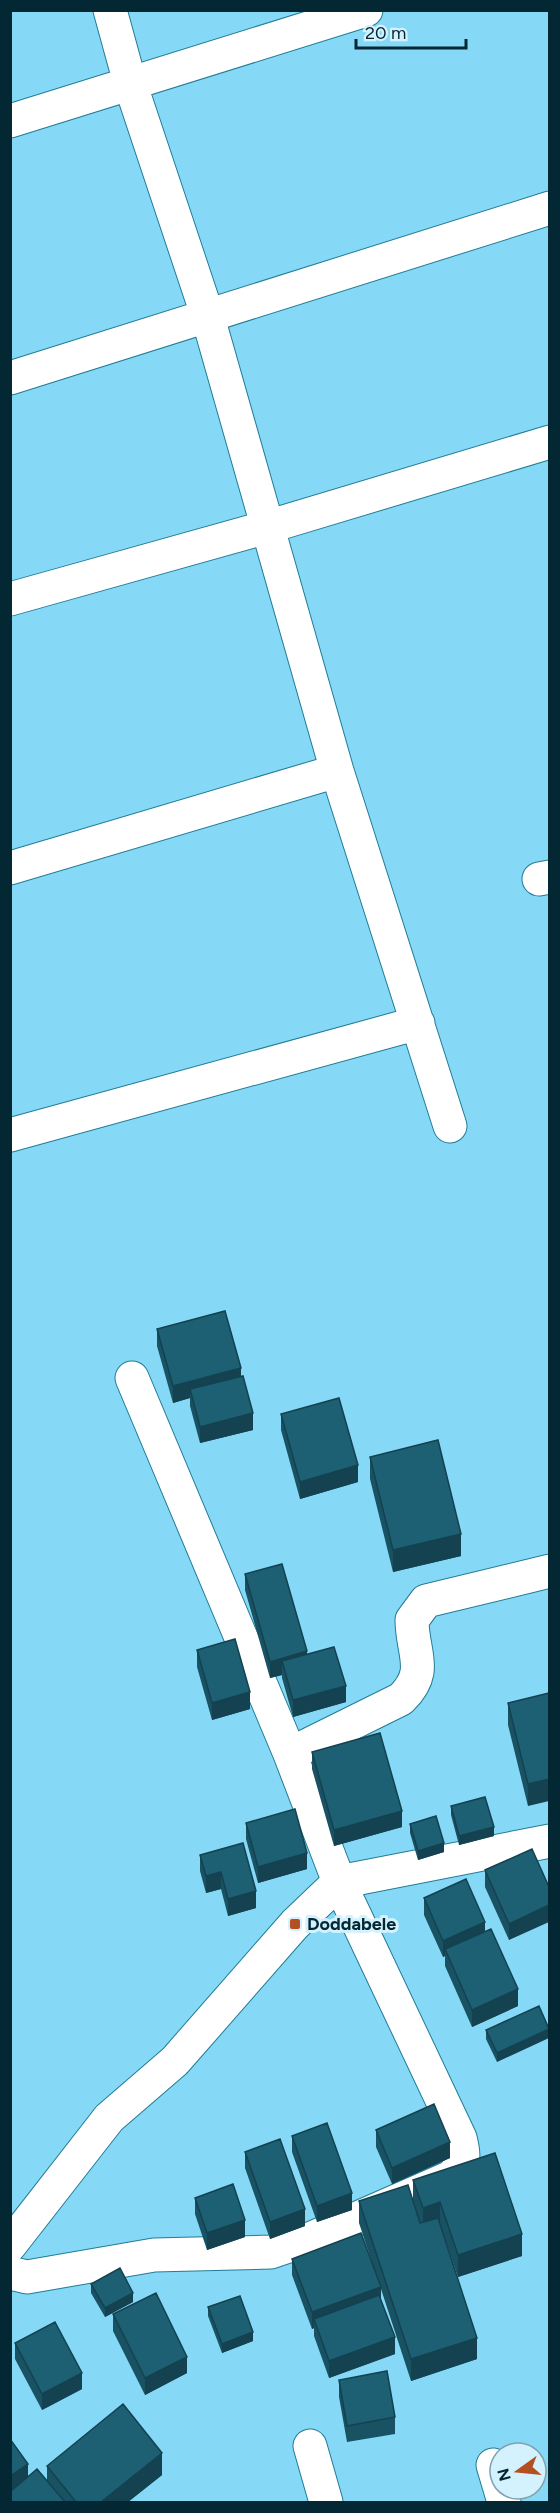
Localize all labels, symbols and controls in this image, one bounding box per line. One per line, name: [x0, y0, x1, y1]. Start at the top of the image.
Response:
scale bar: [356, 12, 466, 50]
text: 20 m: [365, 22, 406, 44]
place label: Doddabele: [307, 1913, 396, 1935]
marker: Doddabele: [288, 1917, 302, 1931]
north arrow: [488, 2441, 548, 2501]
text: N: [493, 2466, 515, 2483]

